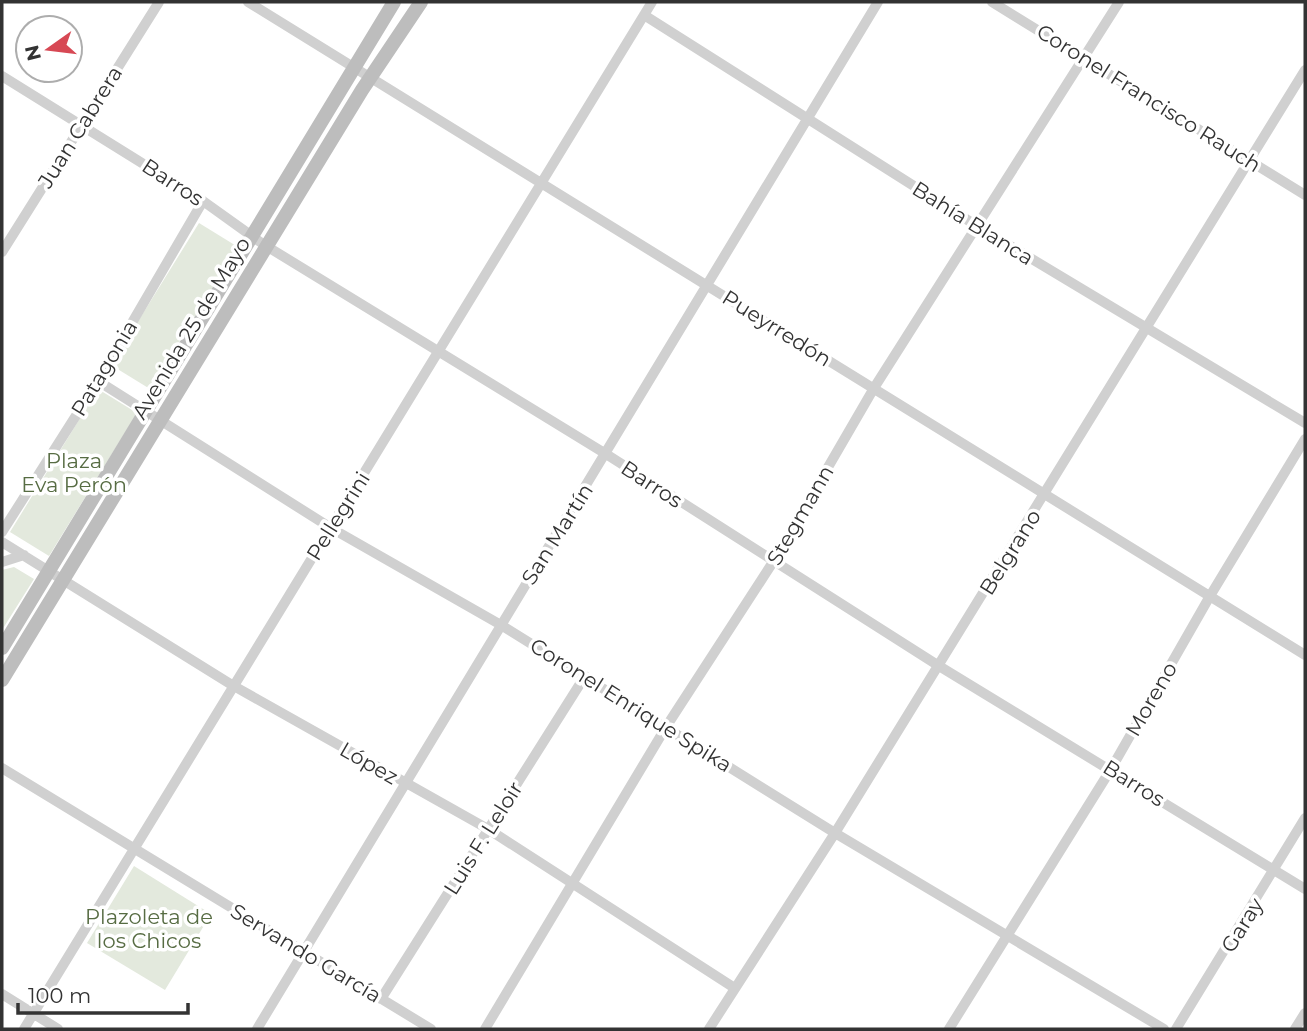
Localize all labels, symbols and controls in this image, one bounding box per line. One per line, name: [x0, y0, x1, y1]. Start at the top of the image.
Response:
north arrow: [14, 14, 84, 84]
street label: Coronel Francisco Rauch: [1032, 19, 1266, 177]
text: N: [20, 43, 46, 63]
street label: Juan Cabrera: [32, 61, 127, 193]
street label: Barros: [138, 153, 208, 211]
street label: Bahía Blanca: [908, 176, 1038, 270]
street label: Avenida 25 de Mayo: [127, 232, 255, 424]
street label: Pueyrredón: [718, 285, 836, 371]
street label: Patagonia: [66, 316, 142, 420]
park label: Plaza Eva Perón: [21, 448, 127, 497]
street label: Barros: [617, 455, 687, 513]
street label: Stegmann: [761, 461, 839, 569]
street label: Pellegrini: [301, 467, 375, 565]
street label: San Martín: [516, 479, 598, 589]
street label: Belgrano: [974, 505, 1046, 599]
street label: Coronel Enrique Spika: [526, 633, 736, 777]
street label: Moreno: [1120, 657, 1182, 741]
street label: López: [336, 736, 402, 790]
street label: Barros: [1099, 754, 1169, 812]
street label: Luis F. Leloir: [438, 777, 528, 899]
street label: Garay: [1216, 893, 1269, 957]
street label: Servando García: [226, 898, 386, 1008]
park label: Plazoleta de los Chicos: [85, 904, 213, 953]
scale bar: [18, 972, 187, 1016]
text: 100 m: [28, 983, 91, 1008]

